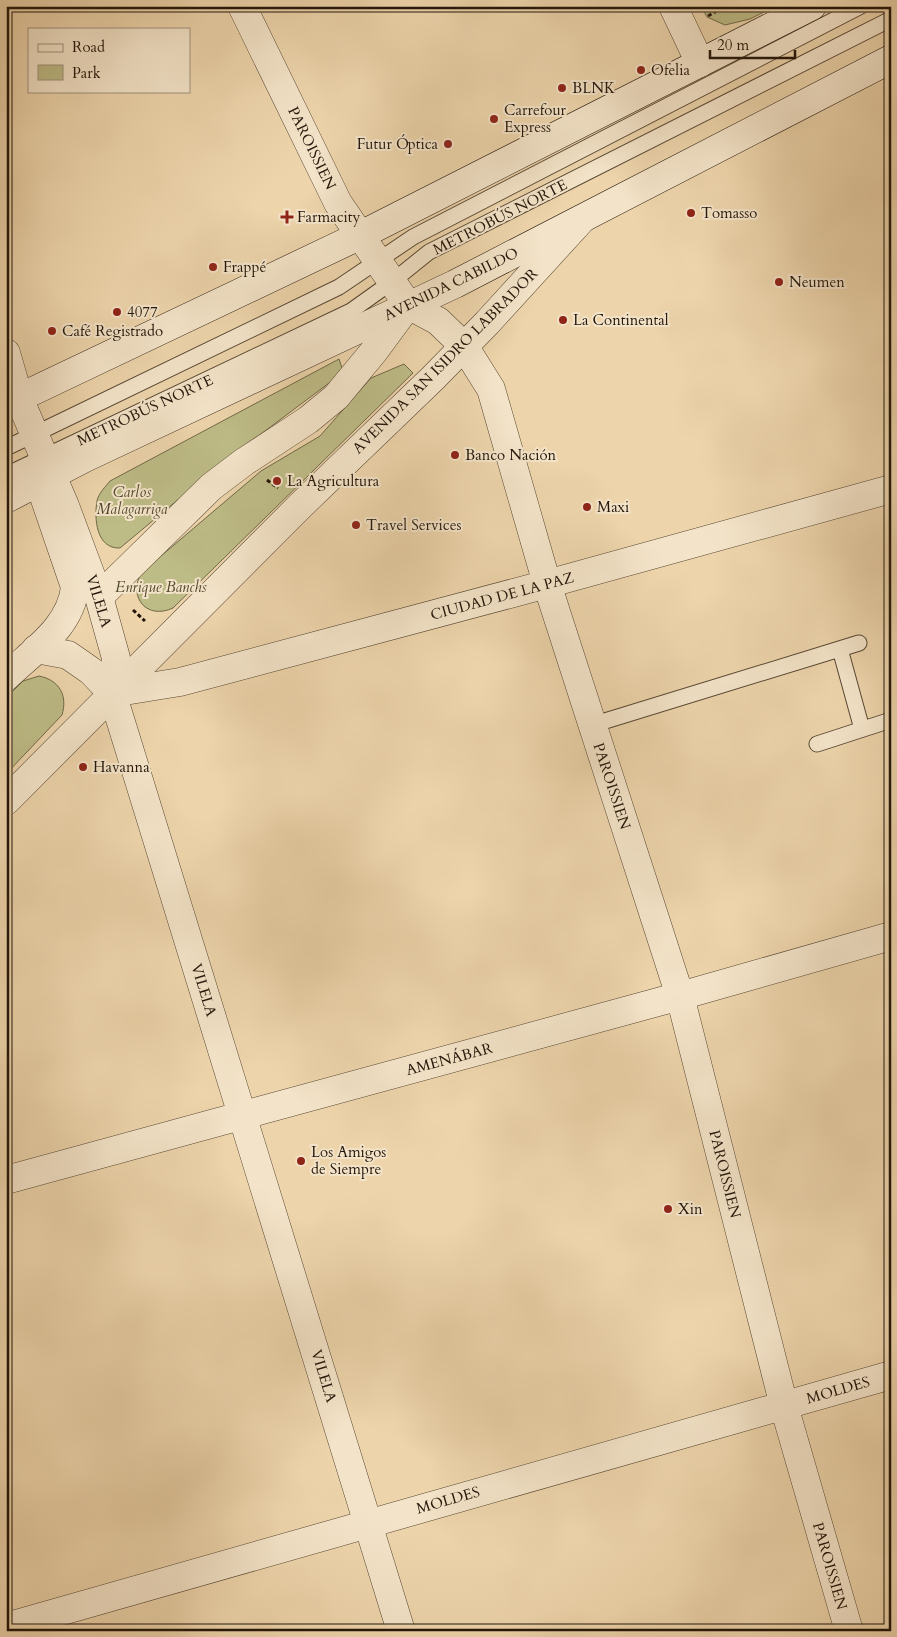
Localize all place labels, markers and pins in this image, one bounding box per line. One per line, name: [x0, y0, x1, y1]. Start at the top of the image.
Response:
place label: Ofelia: [651, 60, 690, 80]
marker: Ofelia: [635, 64, 647, 76]
place label: BLNK: [572, 78, 616, 98]
marker: BLNK: [556, 82, 568, 94]
place label: Carrefour Express: [504, 100, 567, 137]
marker: Carrefour Express: [488, 113, 500, 125]
place label: Futur Óptica: [357, 134, 439, 154]
marker: Futur Óptica: [442, 138, 454, 150]
place label: Tomasso: [701, 203, 757, 223]
place label: Farmacity: [297, 207, 360, 227]
marker: Tomasso: [685, 207, 697, 219]
marker: Farmacity: [281, 211, 293, 223]
place label: Frappé: [223, 257, 266, 277]
marker: Frappé: [207, 261, 219, 273]
place label: Neumen: [789, 272, 845, 292]
marker: Neumen: [773, 276, 785, 288]
place label: 4077: [127, 302, 158, 322]
marker: 4077: [111, 306, 123, 318]
place label: La Continental: [573, 310, 669, 330]
marker: La Continental: [557, 314, 569, 326]
place label: Café Registrado: [62, 321, 163, 341]
marker: Café Registrado: [46, 325, 58, 337]
place label: Banco Nación: [465, 445, 557, 465]
marker: Banco Nación: [449, 449, 461, 461]
place label: La Agricultura: [287, 471, 380, 491]
marker: La Agricultura: [271, 475, 283, 487]
place label: Maxi: [597, 497, 629, 517]
marker: Maxi: [581, 501, 593, 513]
place label: Travel Services: [366, 515, 461, 535]
marker: Travel Services: [350, 519, 362, 531]
place label: Havanna: [93, 757, 150, 777]
marker: Havanna: [77, 761, 89, 773]
place label: Los Amigos de Siempre: [311, 1142, 386, 1179]
marker: Los Amigos de Siempre: [295, 1155, 307, 1167]
place label: Xin: [678, 1199, 703, 1219]
marker: Xin: [662, 1203, 674, 1215]

